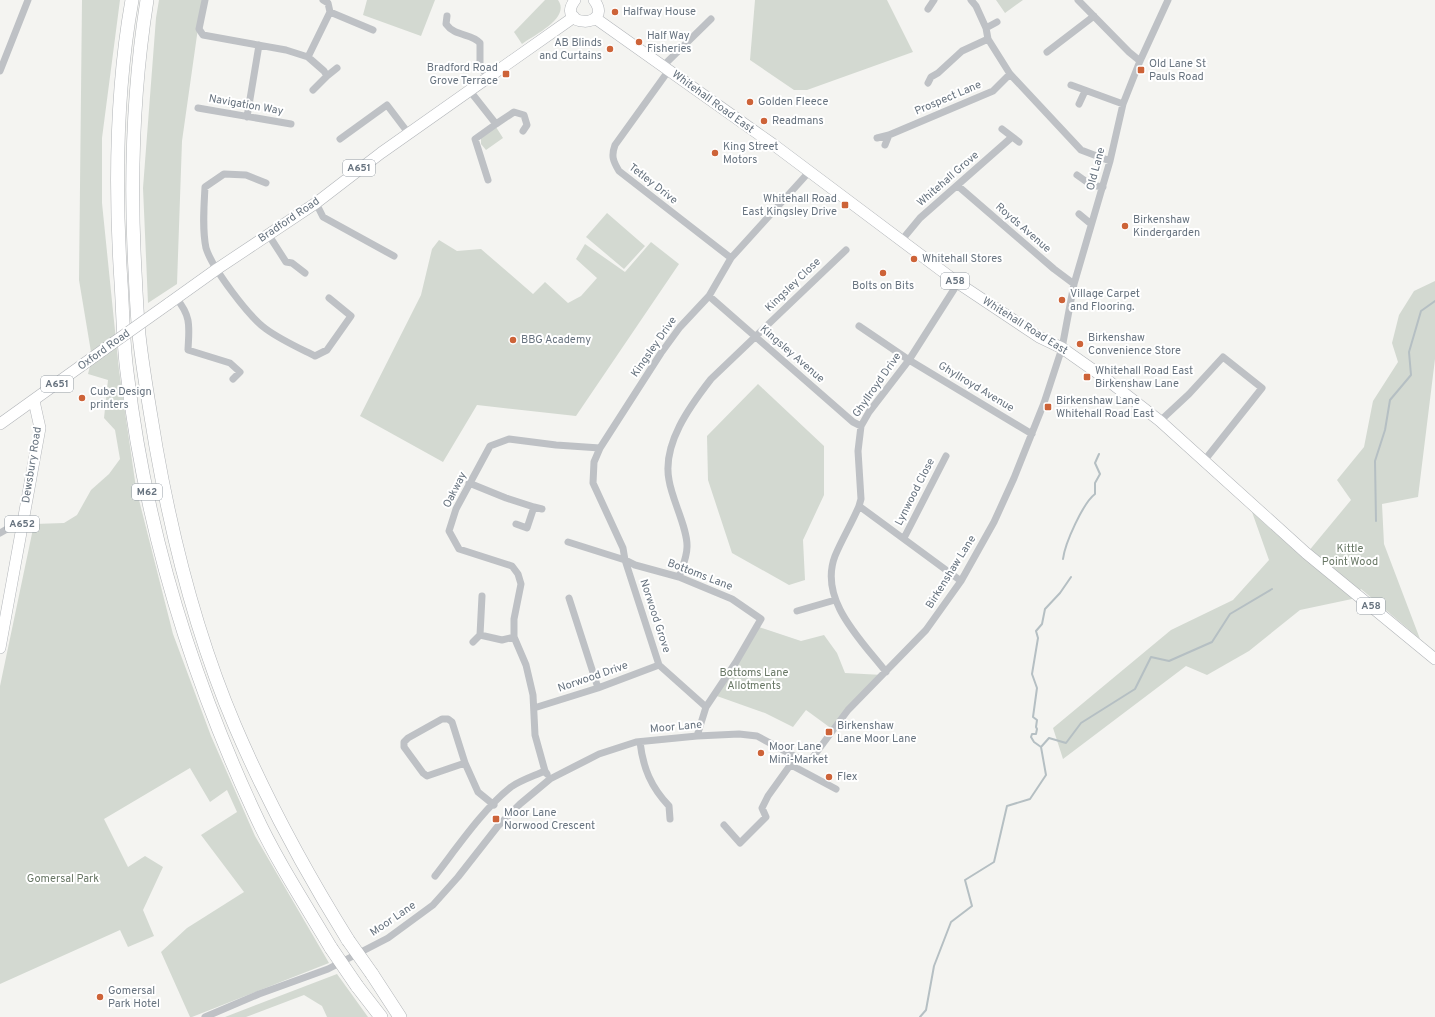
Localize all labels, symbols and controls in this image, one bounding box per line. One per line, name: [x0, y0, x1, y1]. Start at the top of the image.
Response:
place label: Halfway House: [623, 5, 696, 19]
marker: Halfway House: [610, 7, 620, 17]
place label: Half Way Fisheries: [647, 29, 692, 56]
place label: AB Blinds and Curtains: [539, 36, 602, 63]
marker: Half Way Fisheries: [634, 37, 644, 47]
marker: AB Blinds and Curtains: [605, 44, 615, 54]
place label: Old Lane St Pauls Road: [1149, 57, 1206, 84]
place label: Bradford Road Grove Terrace: [427, 61, 498, 88]
marker: Old Lane St Pauls Road: [1136, 65, 1146, 75]
street label: Whitehall Road East: [669, 67, 757, 137]
marker: Bradford Road Grove Terrace: [501, 69, 511, 79]
street label: Prospect Lane: [913, 78, 984, 118]
street label: Navigation Way: [208, 92, 285, 118]
place label: Golden Fleece: [758, 95, 828, 109]
marker: Golden Fleece: [745, 97, 755, 107]
place label: Readmans: [772, 114, 824, 128]
marker: Readmans: [759, 116, 769, 126]
place label: King Street Motors: [723, 140, 778, 167]
street label: Old Lane: [1084, 146, 1108, 192]
marker: King Street Motors: [710, 148, 720, 158]
street label: Whitehall Grove: [914, 148, 982, 210]
road number: A651: [343, 160, 375, 176]
street label: Tetley Drive: [626, 161, 680, 207]
place label: Whitehall Road East Kingsley Drive: [742, 192, 837, 219]
street label: Bradford Road: [256, 194, 322, 246]
marker: Whitehall Road East Kingsley Drive: [840, 200, 850, 210]
street label: Royds Avenue: [992, 200, 1054, 256]
place label: Birkenshaw Kindergarden: [1133, 213, 1200, 240]
marker: Birkenshaw Kindergarden: [1120, 221, 1130, 231]
place label: Whitehall Stores: [922, 252, 1002, 266]
marker: Whitehall Stores: [909, 254, 919, 264]
street label: Kingsley Close: [762, 255, 824, 315]
marker: Bolts on Bits: [878, 268, 888, 278]
road number: A58: [941, 273, 969, 289]
place label: Bolts on Bits: [852, 279, 914, 293]
place label: Village Carpet and Flooring.: [1070, 287, 1140, 314]
street label: Whitehall Road East: [980, 294, 1070, 358]
marker: Village Carpet and Flooring.: [1057, 295, 1067, 305]
street label: Kingsley Drive: [628, 314, 680, 380]
street label: Kingsley Avenue: [757, 322, 827, 386]
street label: Oxford Road: [75, 326, 133, 374]
place label: Birkenshaw Convenience Store: [1088, 331, 1181, 358]
place label: BBG Academy: [521, 333, 591, 347]
marker: BBG Academy: [508, 335, 518, 345]
marker: Birkenshaw Convenience Store: [1075, 339, 1085, 349]
street label: Ghyllroyd Drive: [849, 350, 905, 420]
street label: Ghyllroyd Avenue: [935, 359, 1017, 415]
place label: Whitehall Road East Birkenshaw Lane: [1095, 364, 1193, 391]
marker: Whitehall Road East Birkenshaw Lane: [1082, 372, 1092, 382]
road number: A651: [41, 376, 73, 392]
place label: Cube Design printers: [90, 385, 152, 412]
marker: Cube Design printers: [77, 393, 87, 403]
place label: Birkenshaw Lane Whitehall Road East: [1056, 394, 1154, 421]
marker: Birkenshaw Lane Whitehall Road East: [1043, 402, 1053, 412]
street label: Dewsbury Road: [19, 426, 45, 504]
street label: Lynwood Close: [892, 456, 938, 528]
street label: Oakway: [440, 469, 470, 510]
road number: M62: [132, 484, 162, 500]
road number: A652: [5, 516, 39, 532]
street label: Birkenshaw Lane: [923, 533, 979, 611]
park label: Kittle Point Wood: [1322, 542, 1378, 569]
street label: Bottoms Lane: [665, 556, 735, 594]
street label: Norwood Grove: [637, 577, 674, 655]
road number: A58: [1357, 598, 1385, 614]
street label: Norwood Drive: [556, 658, 630, 696]
park label: Bottoms Lane Allotments: [720, 666, 789, 693]
street label: Moor Lane: [649, 718, 703, 736]
place label: Birkenshaw Lane Moor Lane: [837, 719, 917, 746]
marker: Birkenshaw Lane Moor Lane: [824, 727, 834, 737]
place label: Moor Lane Mini-Market: [769, 740, 828, 767]
marker: Moor Lane Mini-Market: [756, 748, 766, 758]
place label: Flex: [837, 770, 858, 784]
marker: Flex: [824, 772, 834, 782]
place label: Moor Lane Norwood Crescent: [504, 806, 595, 833]
marker: Moor Lane Norwood Crescent: [491, 814, 501, 824]
park label: Gomersal Park: [27, 872, 99, 886]
street label: Moor Lane: [367, 898, 419, 939]
place label: Gomersal Park Hotel: [108, 984, 160, 1011]
marker: Gomersal Park Hotel: [95, 992, 105, 1002]

